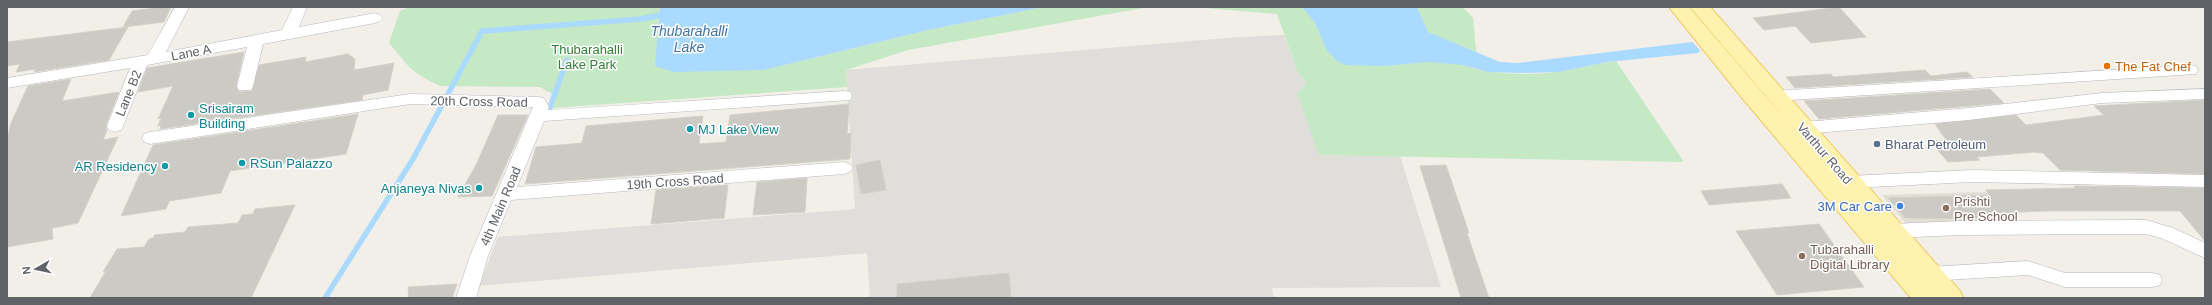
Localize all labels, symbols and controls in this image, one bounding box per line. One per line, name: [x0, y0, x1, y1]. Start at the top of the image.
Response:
water label: Thubarahalli Lake: [650, 23, 728, 55]
street label: Lane A: [170, 41, 213, 64]
park label: Thubarahalli Lake Park: [551, 42, 623, 72]
place label: The Fat Chef: [2115, 59, 2191, 74]
marker: The Fat Chef: [2102, 61, 2112, 71]
street label: Lane B2: [112, 68, 144, 118]
street label: 20th Cross Road: [430, 93, 528, 110]
place label: Srisairam Building: [199, 101, 254, 131]
marker: Srisairam Building: [186, 110, 196, 120]
street label: Varthur Road: [1794, 120, 1855, 187]
place label: MJ Lake View: [698, 122, 779, 137]
marker: MJ Lake View: [685, 124, 695, 134]
place label: Bharat Petroleum: [1885, 137, 1986, 152]
marker: Bharat Petroleum: [1872, 139, 1882, 149]
place label: RSun Palazzo: [250, 156, 332, 171]
marker: RSun Palazzo: [237, 158, 247, 168]
place label: AR Residency: [75, 159, 157, 174]
marker: AR Residency: [160, 161, 170, 171]
street label: 4th Main Road: [477, 164, 524, 248]
street label: 19th Cross Road: [626, 171, 724, 192]
place label: Anjaneya Nivas: [381, 181, 471, 196]
marker: Anjaneya Nivas: [474, 183, 484, 193]
place label: Prishti Pre School: [1954, 194, 2018, 224]
place label: 3M Car Care: [1818, 199, 1892, 214]
marker: 3M Car Care: [1895, 201, 1905, 211]
marker: Prishti Pre School: [1941, 203, 1951, 213]
place label: Tubarahalli Digital Library: [1810, 242, 1890, 272]
north arrow: [16, 249, 56, 289]
marker: Tubarahalli Digital Library: [1797, 251, 1807, 261]
text: N: [20, 266, 33, 275]

